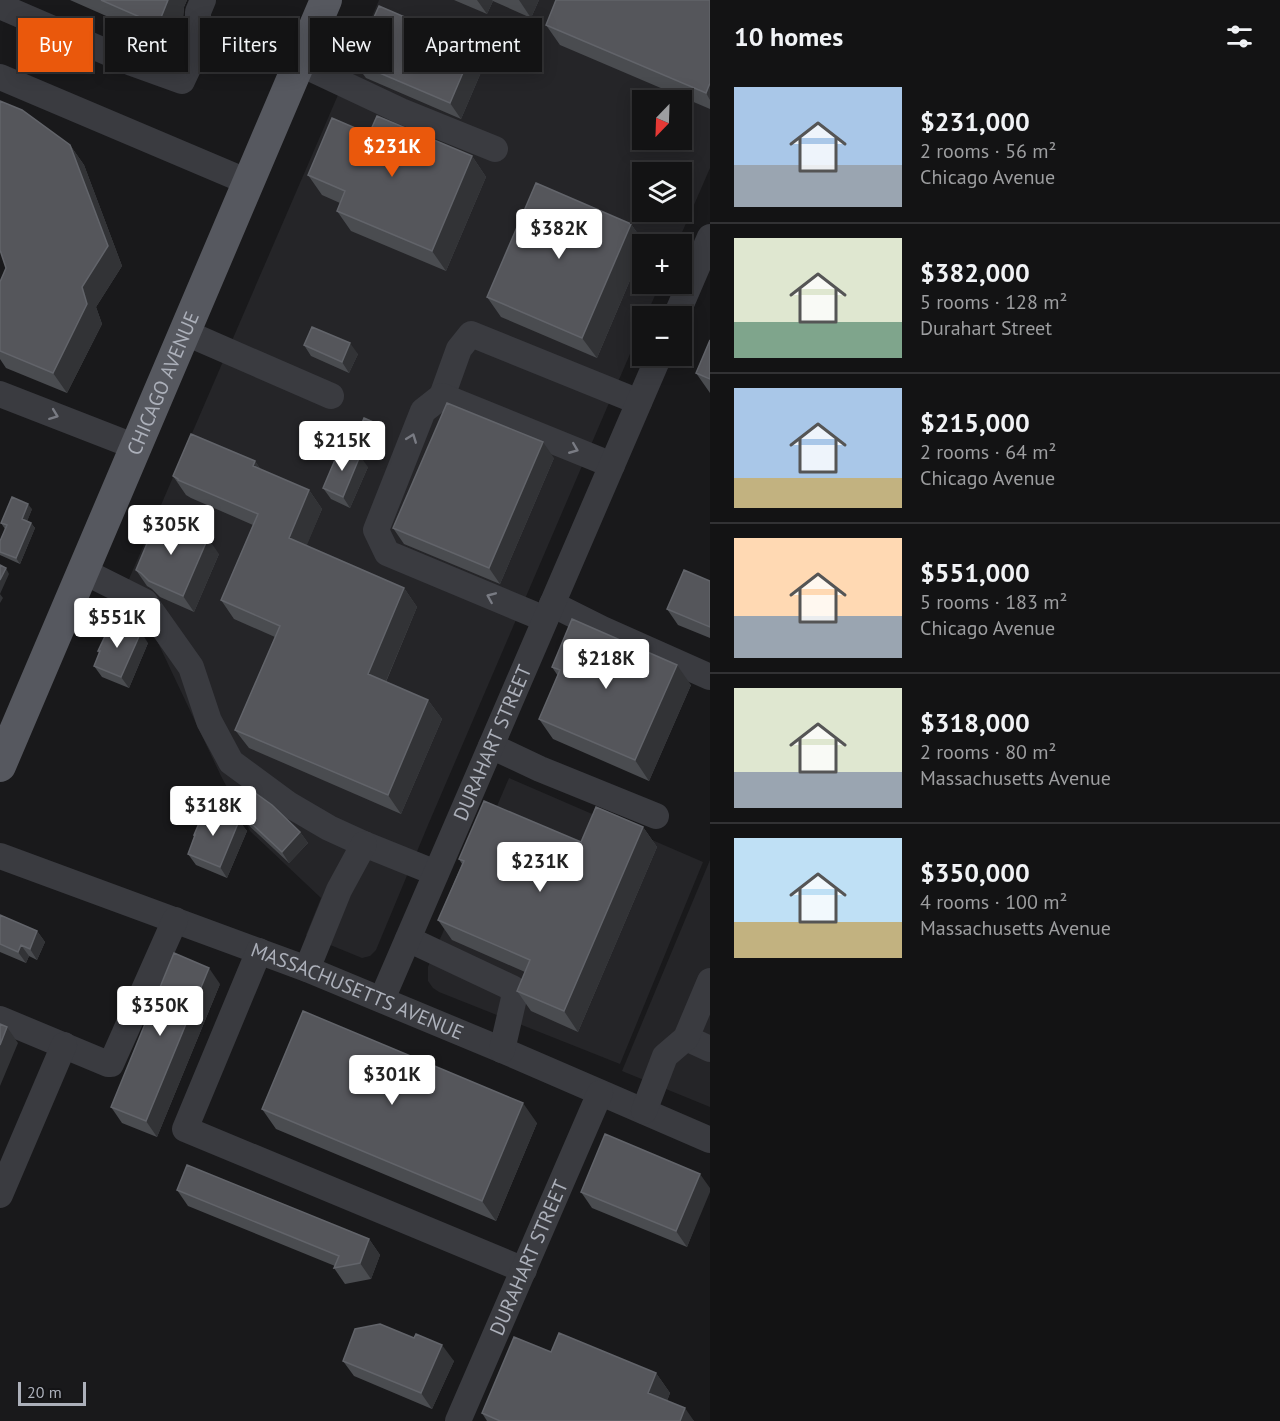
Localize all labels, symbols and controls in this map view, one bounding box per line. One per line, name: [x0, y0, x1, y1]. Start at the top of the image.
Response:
chip: Buy: [18, 18, 93, 72]
chip: Rent: [105, 18, 188, 72]
chip: Filters: [200, 18, 298, 72]
chip: New: [310, 18, 392, 72]
chip: Apartment: [404, 18, 542, 72]
text: 10 homes: [734, 20, 843, 53]
icon: filters: [1223, 20, 1256, 53]
north arrow: [632, 90, 692, 150]
map controls: [632, 90, 692, 366]
text: $231,000: [920, 105, 1030, 138]
icon: home: [782, 111, 854, 183]
pin: $231K: [350, 127, 434, 178]
text: $231K: [363, 133, 421, 159]
text: 2 rooms · 56 m²: [920, 138, 1056, 164]
button: layers: [632, 162, 692, 222]
text: Chicago Avenue: [920, 164, 1055, 190]
pin: $382K: [517, 209, 601, 260]
text: $382K: [530, 215, 588, 241]
button: +: [632, 234, 692, 294]
text: $382,000: [920, 256, 1030, 289]
icon: home: [782, 262, 854, 334]
text: 5 rooms · 128 m²: [920, 289, 1067, 315]
button: −: [632, 306, 692, 366]
street label: CHICAGO AVENUE: [121, 307, 205, 459]
text: Durahart Street: [920, 315, 1052, 341]
text: $215,000: [920, 406, 1030, 439]
one-way arrow: [48, 408, 59, 420]
icon: home: [782, 412, 854, 484]
pin: $215K: [300, 421, 384, 472]
text: $215K: [313, 427, 371, 453]
one-way arrow: [405, 433, 418, 444]
text: 2 rooms · 64 m²: [920, 439, 1056, 465]
one-way arrow: [567, 442, 578, 454]
text: Chicago Avenue: [920, 465, 1055, 491]
pin: $305K: [129, 505, 213, 556]
text: $305K: [142, 511, 200, 537]
text: $551,000: [920, 556, 1030, 589]
icon: home: [782, 562, 854, 634]
text: 5 rooms · 183 m²: [920, 589, 1067, 615]
one-way arrow: [486, 593, 497, 605]
pin: $551K: [75, 598, 159, 649]
text: $551K: [88, 604, 146, 630]
text: Chicago Avenue: [920, 615, 1055, 641]
pin: $218K: [564, 639, 648, 690]
text: $218K: [577, 645, 635, 671]
street label: DURAHART STREET: [447, 661, 537, 825]
text: $318,000: [920, 706, 1030, 739]
icon: home: [782, 712, 854, 784]
text: 2 rooms · 80 m²: [920, 739, 1056, 765]
text: Massachusetts Avenue: [920, 765, 1111, 791]
pin: $318K: [171, 786, 255, 837]
text: $318K: [184, 792, 242, 818]
pin: $231K: [498, 842, 582, 893]
text: $231K: [511, 848, 569, 874]
text: $350,000: [920, 856, 1030, 889]
icon: home: [782, 862, 854, 934]
text: 4 rooms · 100 m²: [920, 889, 1067, 915]
text: Massachusetts Avenue: [920, 915, 1111, 941]
street label: MASSACHUSETTS AVENUE: [247, 936, 468, 1046]
pin: $350K: [118, 986, 202, 1037]
text: $350K: [131, 992, 189, 1018]
pin: $301K: [350, 1055, 434, 1106]
text: $301K: [363, 1061, 421, 1087]
street label: DURAHART STREET: [484, 1176, 574, 1339]
scale bar: [18, 1379, 86, 1406]
text: 20 m: [27, 1382, 62, 1402]

